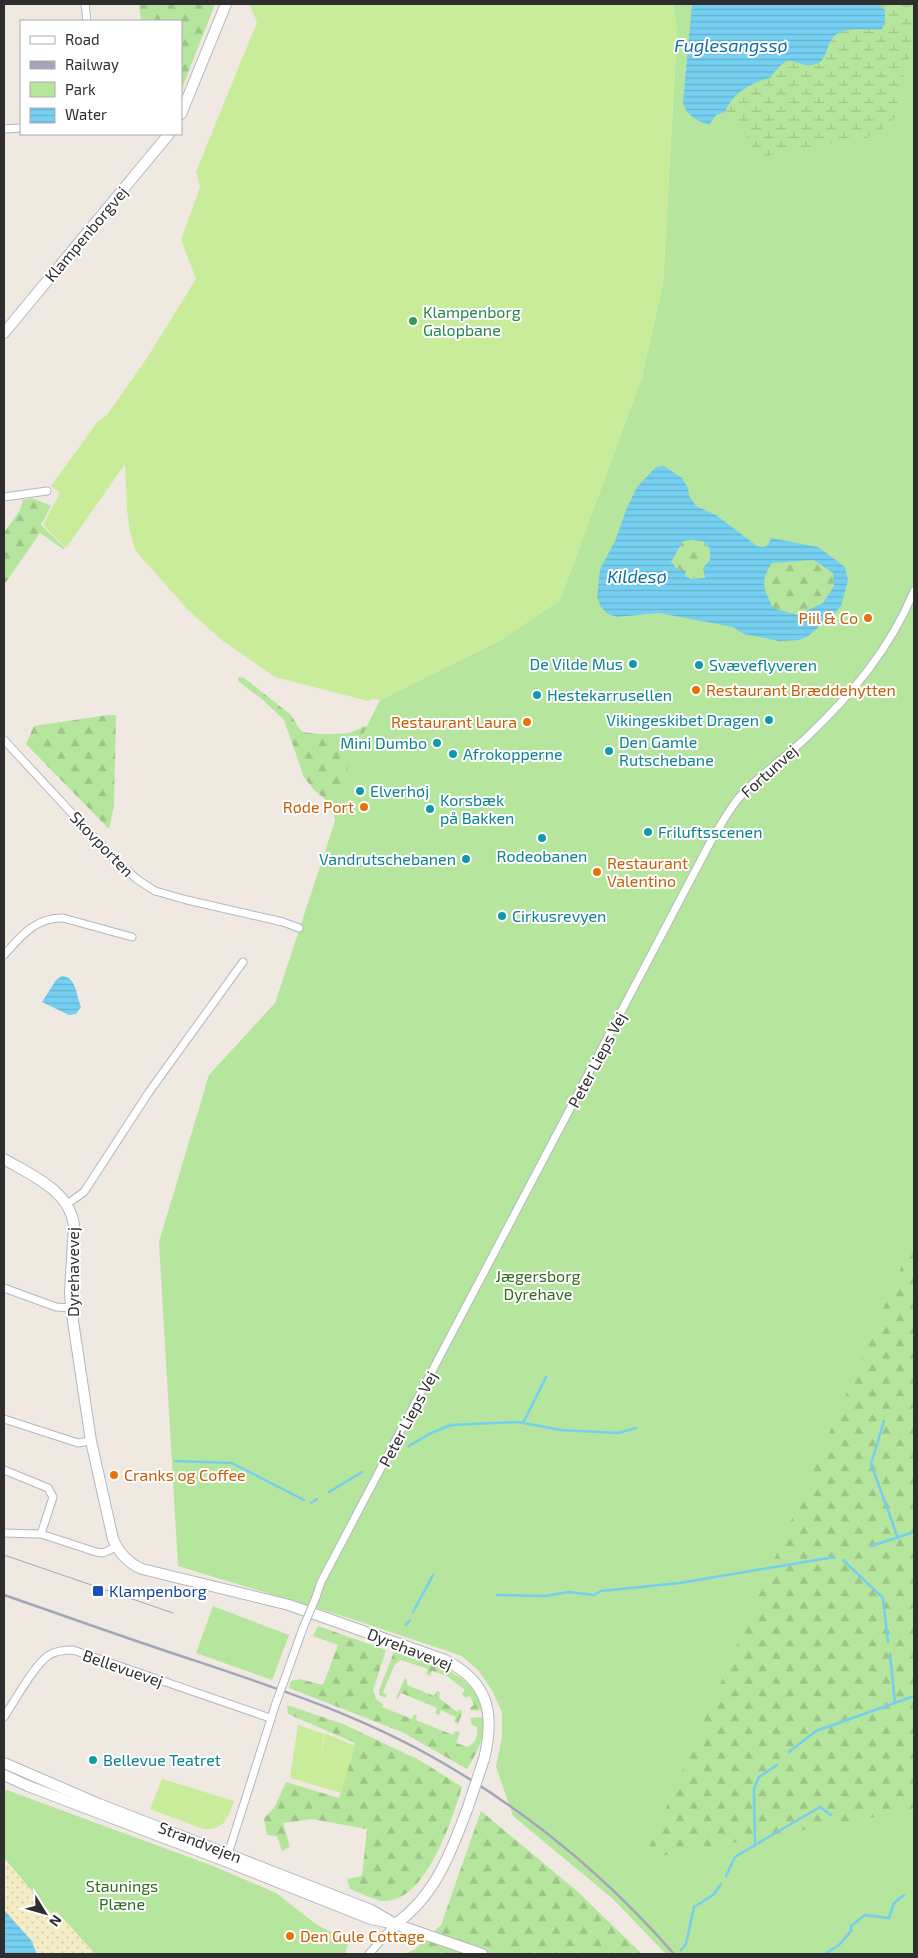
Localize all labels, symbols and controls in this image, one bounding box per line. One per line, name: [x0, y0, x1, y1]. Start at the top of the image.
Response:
legend: [20, 20, 182, 135]
text: Road: [65, 30, 100, 48]
water label: Fuglesangssø: [674, 34, 788, 56]
text: Railway: [65, 55, 119, 73]
text: Park: [65, 80, 96, 98]
text: Water: [65, 105, 107, 123]
street label: Klampenborgvej: [40, 182, 132, 286]
place label: Klampenborg Galopbane: [423, 302, 521, 339]
marker: Klampenborg Galopbane: [407, 315, 419, 327]
water label: Kildesø: [607, 565, 667, 587]
place label: Piil & Co: [799, 608, 858, 627]
marker: Piil & Co: [862, 612, 874, 624]
place label: De Vilde Mus: [530, 654, 623, 673]
place label: Svæveflyveren: [709, 655, 817, 674]
marker: De Vilde Mus: [627, 658, 639, 670]
marker: Svæveflyveren: [693, 659, 705, 671]
place label: Restaurant Bræddehytten: [706, 680, 896, 699]
marker: Restaurant Bræddehytten: [690, 684, 702, 696]
place label: Hestekarrusellen: [547, 685, 672, 704]
marker: Hestekarrusellen: [531, 689, 543, 701]
place label: Vikingeskibet Dragen: [606, 710, 759, 729]
place label: Restaurant Laura: [391, 712, 517, 731]
marker: Vikingeskibet Dragen: [763, 714, 775, 726]
marker: Restaurant Laura: [521, 716, 533, 728]
place label: Den Gamle Rutschebane: [619, 732, 714, 769]
place label: Mini Dumbo: [340, 733, 427, 752]
marker: Mini Dumbo: [431, 737, 443, 749]
street label: Fortunvej: [737, 740, 801, 802]
place label: Afrokopperne: [463, 744, 563, 763]
marker: Den Gamle Rutschebane: [603, 745, 615, 757]
marker: Afrokopperne: [447, 748, 459, 760]
place label: Elverhøj: [370, 781, 429, 801]
marker: Elverhøj: [354, 785, 366, 797]
place label: Korsbæk på Bakken: [440, 790, 514, 827]
place label: Røde Port: [283, 797, 354, 816]
marker: Røde Port: [358, 801, 370, 813]
marker: Korsbæk på Bakken: [424, 803, 436, 815]
street label: Skovporten: [67, 807, 138, 880]
place label: Friluftsscenen: [658, 822, 763, 841]
marker: Friluftsscenen: [642, 826, 654, 838]
marker: Rodeobanen: [536, 832, 548, 844]
place label: Rodeobanen: [497, 846, 587, 865]
place label: Vandrutschebanen: [319, 849, 456, 868]
marker: Vandrutschebanen: [460, 853, 472, 865]
place label: Restaurant Valentino: [607, 853, 688, 890]
marker: Restaurant Valentino: [591, 866, 603, 878]
place label: Cirkusrevyen: [512, 906, 606, 925]
marker: Cirkusrevyen: [496, 910, 508, 922]
street label: Peter Lieps Vej: [563, 1009, 631, 1111]
street label: Dyrehavevej: [63, 1227, 83, 1317]
park label: Jægersborg Dyrehave: [496, 1266, 580, 1303]
street label: Peter Lieps Vej: [374, 1368, 442, 1470]
place label: Cranks og Coffee: [124, 1465, 246, 1484]
marker: Cranks og Coffee: [108, 1469, 120, 1481]
place label: Klampenborg: [109, 1581, 207, 1600]
marker: Klampenborg: [91, 1584, 105, 1598]
street label: Dyrehavevej: [364, 1624, 456, 1674]
street label: Bellevuevej: [80, 1645, 166, 1691]
place label: Bellevue Teatret: [103, 1750, 221, 1769]
marker: Bellevue Teatret: [87, 1754, 99, 1766]
street label: Strandvejen: [156, 1817, 244, 1867]
park label: Staunings Plæne: [86, 1876, 158, 1913]
north arrow: [20, 1888, 70, 1938]
text: N: [46, 1912, 66, 1930]
place label: Den Gule Cottage: [300, 1926, 425, 1945]
marker: Den Gule Cottage: [284, 1930, 296, 1942]

